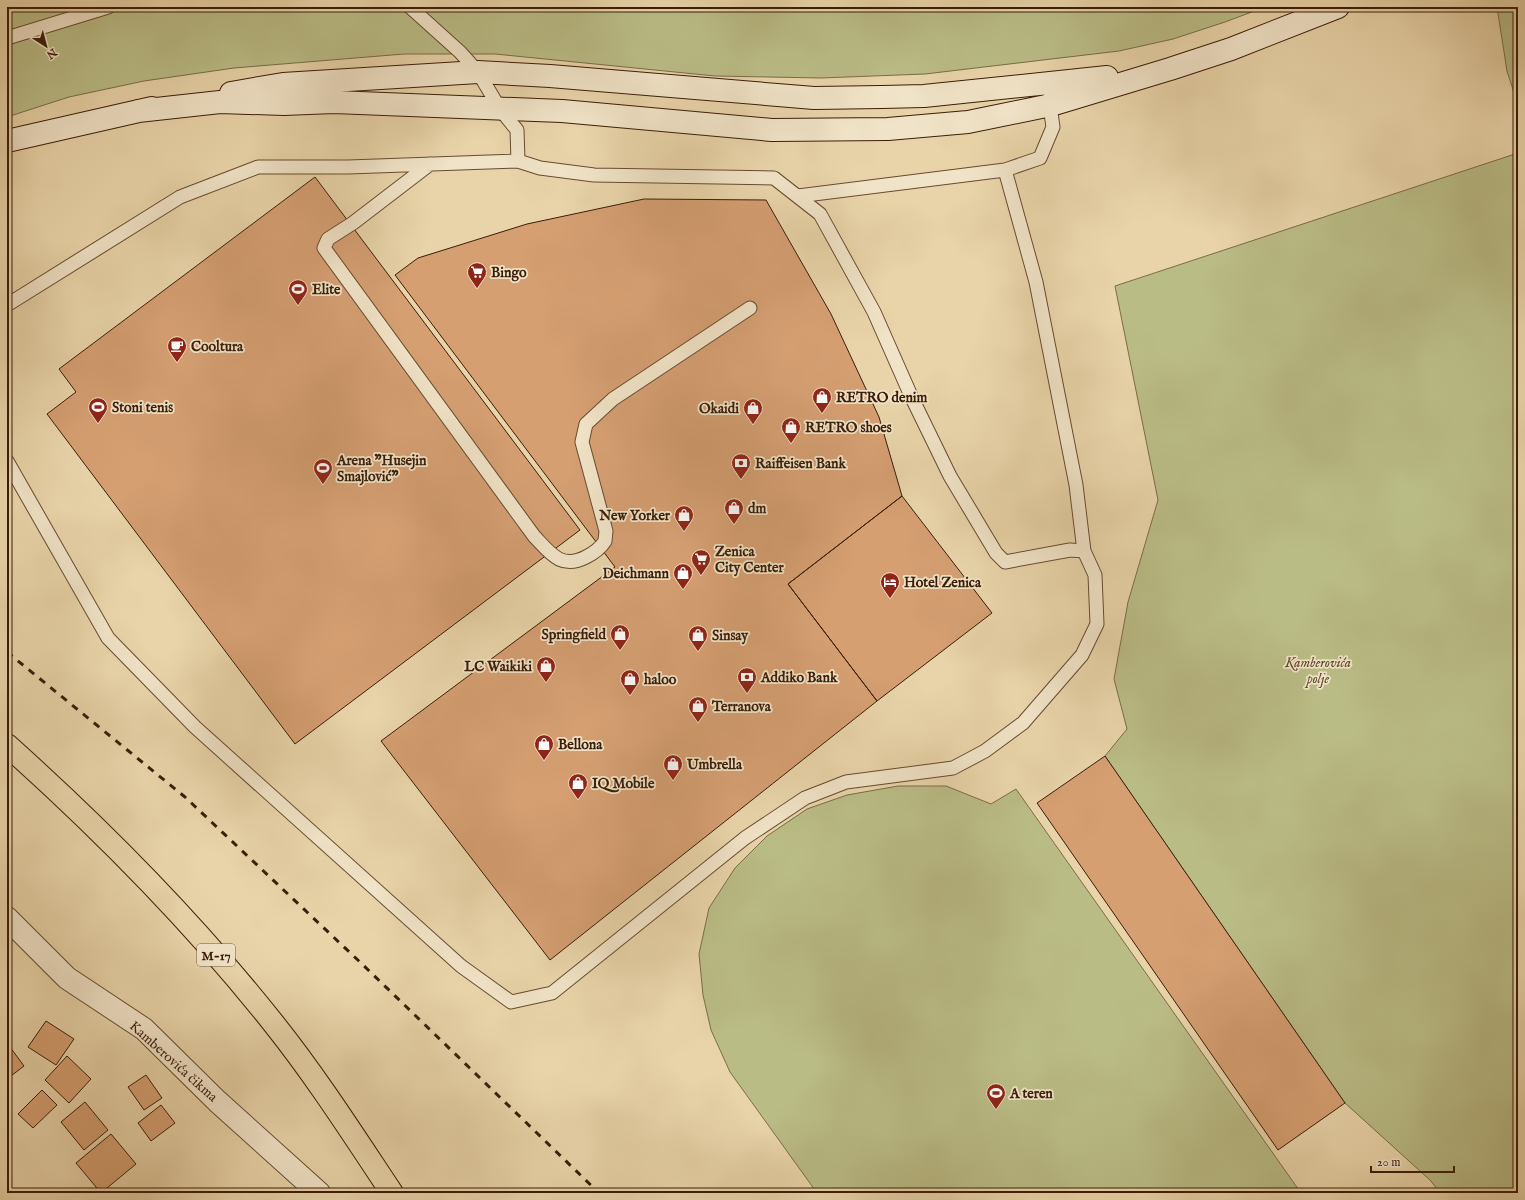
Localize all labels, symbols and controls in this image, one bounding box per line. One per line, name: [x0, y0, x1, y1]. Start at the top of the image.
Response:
north arrow: [26, 26, 66, 66]
text: N: [43, 44, 60, 62]
supermarket icon: Bingo: [466, 261, 488, 289]
place label: Bingo: [491, 264, 527, 282]
sports icon: Elite: [287, 278, 309, 306]
place label: Elite: [312, 281, 341, 299]
cafe icon: Cooltura: [166, 335, 188, 363]
place label: Cooltura: [191, 338, 244, 356]
shop icon: RETRO denim: [811, 386, 833, 414]
place label: RETRO denim: [836, 389, 928, 407]
sports icon: Stoni tenis: [87, 396, 109, 424]
shop icon: Okaidi: [742, 397, 764, 425]
place label: Stoni tenis: [112, 399, 173, 417]
place label: Okaidi: [699, 400, 739, 418]
shop icon: RETRO shoes: [780, 416, 802, 444]
place label: RETRO shoes: [805, 419, 892, 437]
place label: Arena "Husejin Smajlović": [336, 452, 427, 486]
bank icon: Raiffeisen Bank: [730, 452, 752, 480]
place label: Raiffeisen Bank: [755, 455, 847, 473]
sports icon: Arena "Husejin Smajlović": [312, 457, 334, 485]
shop icon: dm: [723, 497, 745, 525]
place label: dm: [748, 500, 766, 518]
shop icon: New Yorker: [673, 504, 695, 532]
place label: New Yorker: [598, 507, 671, 525]
place label: Zenica City Center: [715, 543, 784, 577]
supermarket icon: Zenica City Center: [690, 548, 712, 576]
shop icon: Deichmann: [672, 562, 694, 590]
place label: Deichmann: [602, 565, 670, 583]
hotel icon: Hotel Zenica: [879, 571, 901, 599]
place label: Hotel Zenica: [904, 574, 982, 592]
shop icon: Springfield: [609, 623, 631, 651]
shop icon: Sinsay: [687, 624, 709, 652]
place label: Springfield: [542, 626, 607, 644]
place label: Sinsay: [712, 627, 749, 645]
park label: Kamberovića polje: [1284, 654, 1351, 688]
shop icon: LC Waikiki: [535, 655, 557, 683]
place label: LC Waikiki: [464, 658, 532, 676]
bank icon: Addiko Bank: [736, 666, 758, 694]
shop icon: haloo: [619, 668, 641, 696]
place label: Addiko Bank: [760, 669, 838, 687]
place label: haloo: [643, 671, 677, 689]
shop icon: Terranova: [687, 695, 709, 723]
place label: Terranova: [711, 698, 772, 716]
shop icon: Bellona: [533, 733, 555, 761]
place label: Bellona: [558, 736, 603, 754]
shop icon: Umbrella: [662, 753, 684, 781]
place label: Umbrella: [686, 756, 743, 774]
shop icon: IQ Mobile: [567, 772, 589, 800]
place label: IQ Mobile: [592, 775, 655, 793]
road number: M-17: [197, 944, 235, 966]
street label: Kamberovića čikma: [125, 1017, 222, 1107]
sports icon: A teren: [985, 1082, 1007, 1110]
place label: A teren: [1009, 1085, 1053, 1103]
scale bar: [1371, 1148, 1454, 1174]
text: 20 m: [1377, 1155, 1400, 1170]

